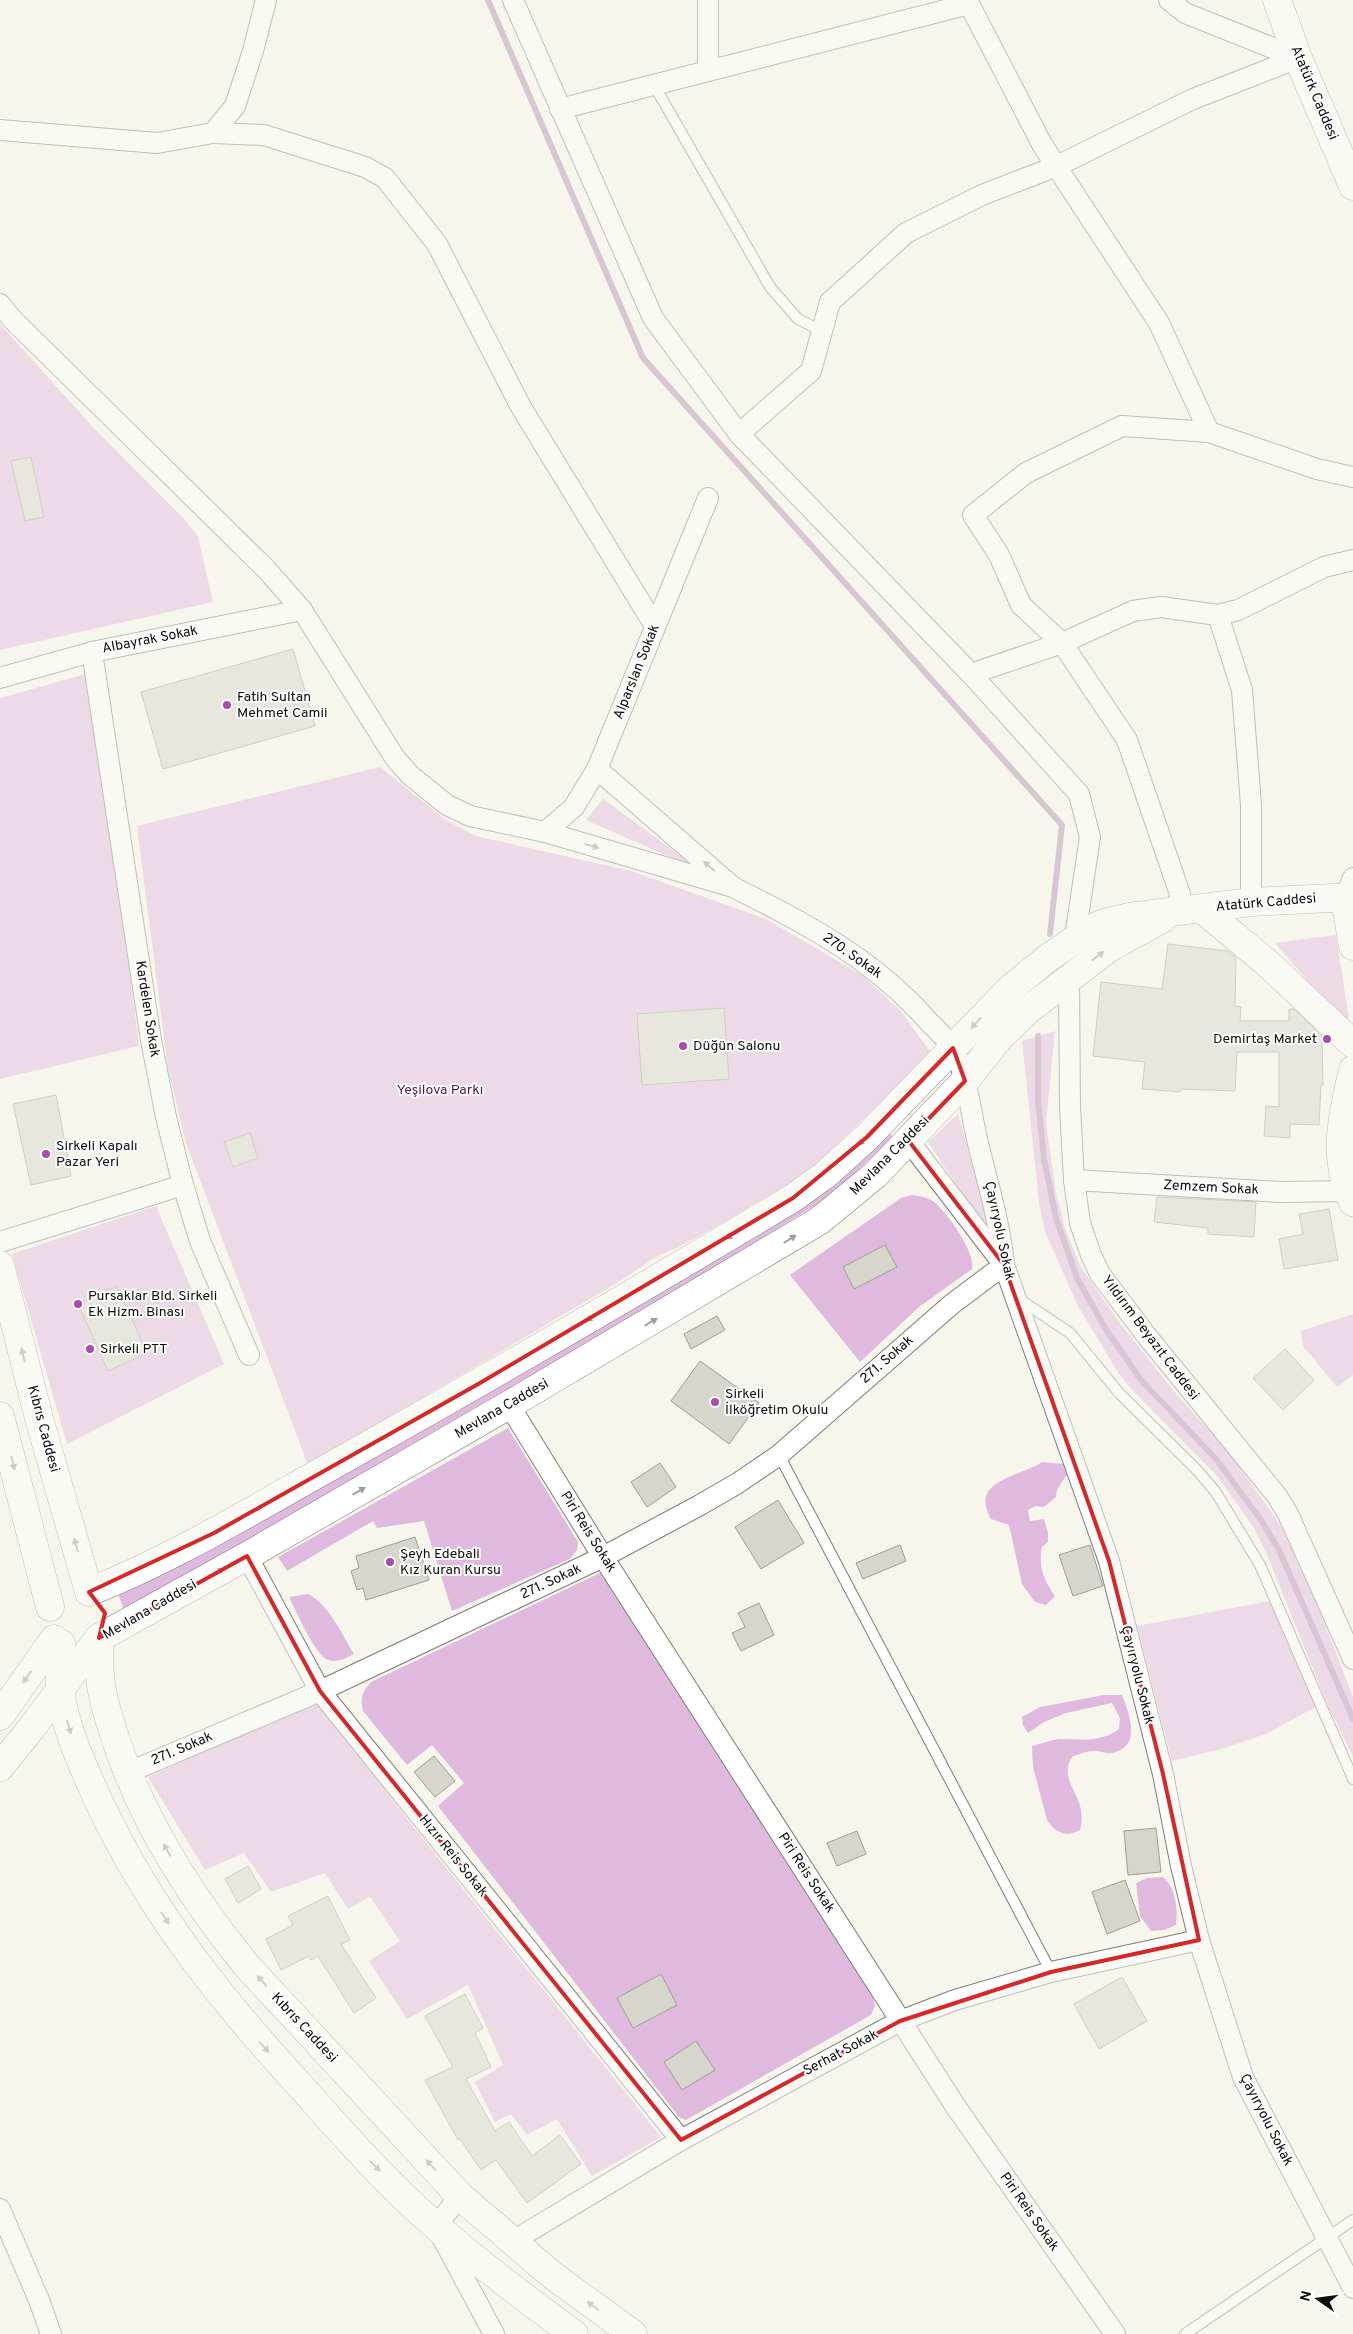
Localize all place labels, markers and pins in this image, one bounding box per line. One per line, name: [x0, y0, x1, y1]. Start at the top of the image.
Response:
place label: Fatih Sultan Mehmet Camii: [237, 689, 328, 722]
marker: Fatih Sultan Mehmet Camii: [221, 699, 233, 711]
place label: Demirtaş Market: [1213, 1031, 1317, 1048]
marker: Demirtaş Market: [1321, 1033, 1333, 1045]
place label: Düğün Salonu: [693, 1038, 780, 1055]
marker: Düğün Salonu: [677, 1040, 689, 1052]
place label: Sirkeli Kapalı Pazar Yeri: [56, 1138, 138, 1171]
marker: Sirkeli Kapalı Pazar Yeri: [40, 1148, 52, 1160]
place label: Pursaklar Bld. Sirkeli Ek Hizm. Binası: [88, 1288, 217, 1321]
marker: Pursaklar Bld. Sirkeli Ek Hizm. Binası: [72, 1298, 84, 1310]
place label: Sirkeli PTT: [100, 1341, 167, 1358]
marker: Sirkeli PTT: [84, 1343, 96, 1355]
place label: Sirkeli İlköğretim Okulu: [725, 1386, 828, 1419]
marker: Sirkeli İlköğretim Okulu: [709, 1396, 721, 1408]
place label: Şeyh Edebali Kız Kuran Kursu: [400, 1546, 501, 1579]
marker: Şeyh Edebali Kız Kuran Kursu: [384, 1556, 396, 1568]

